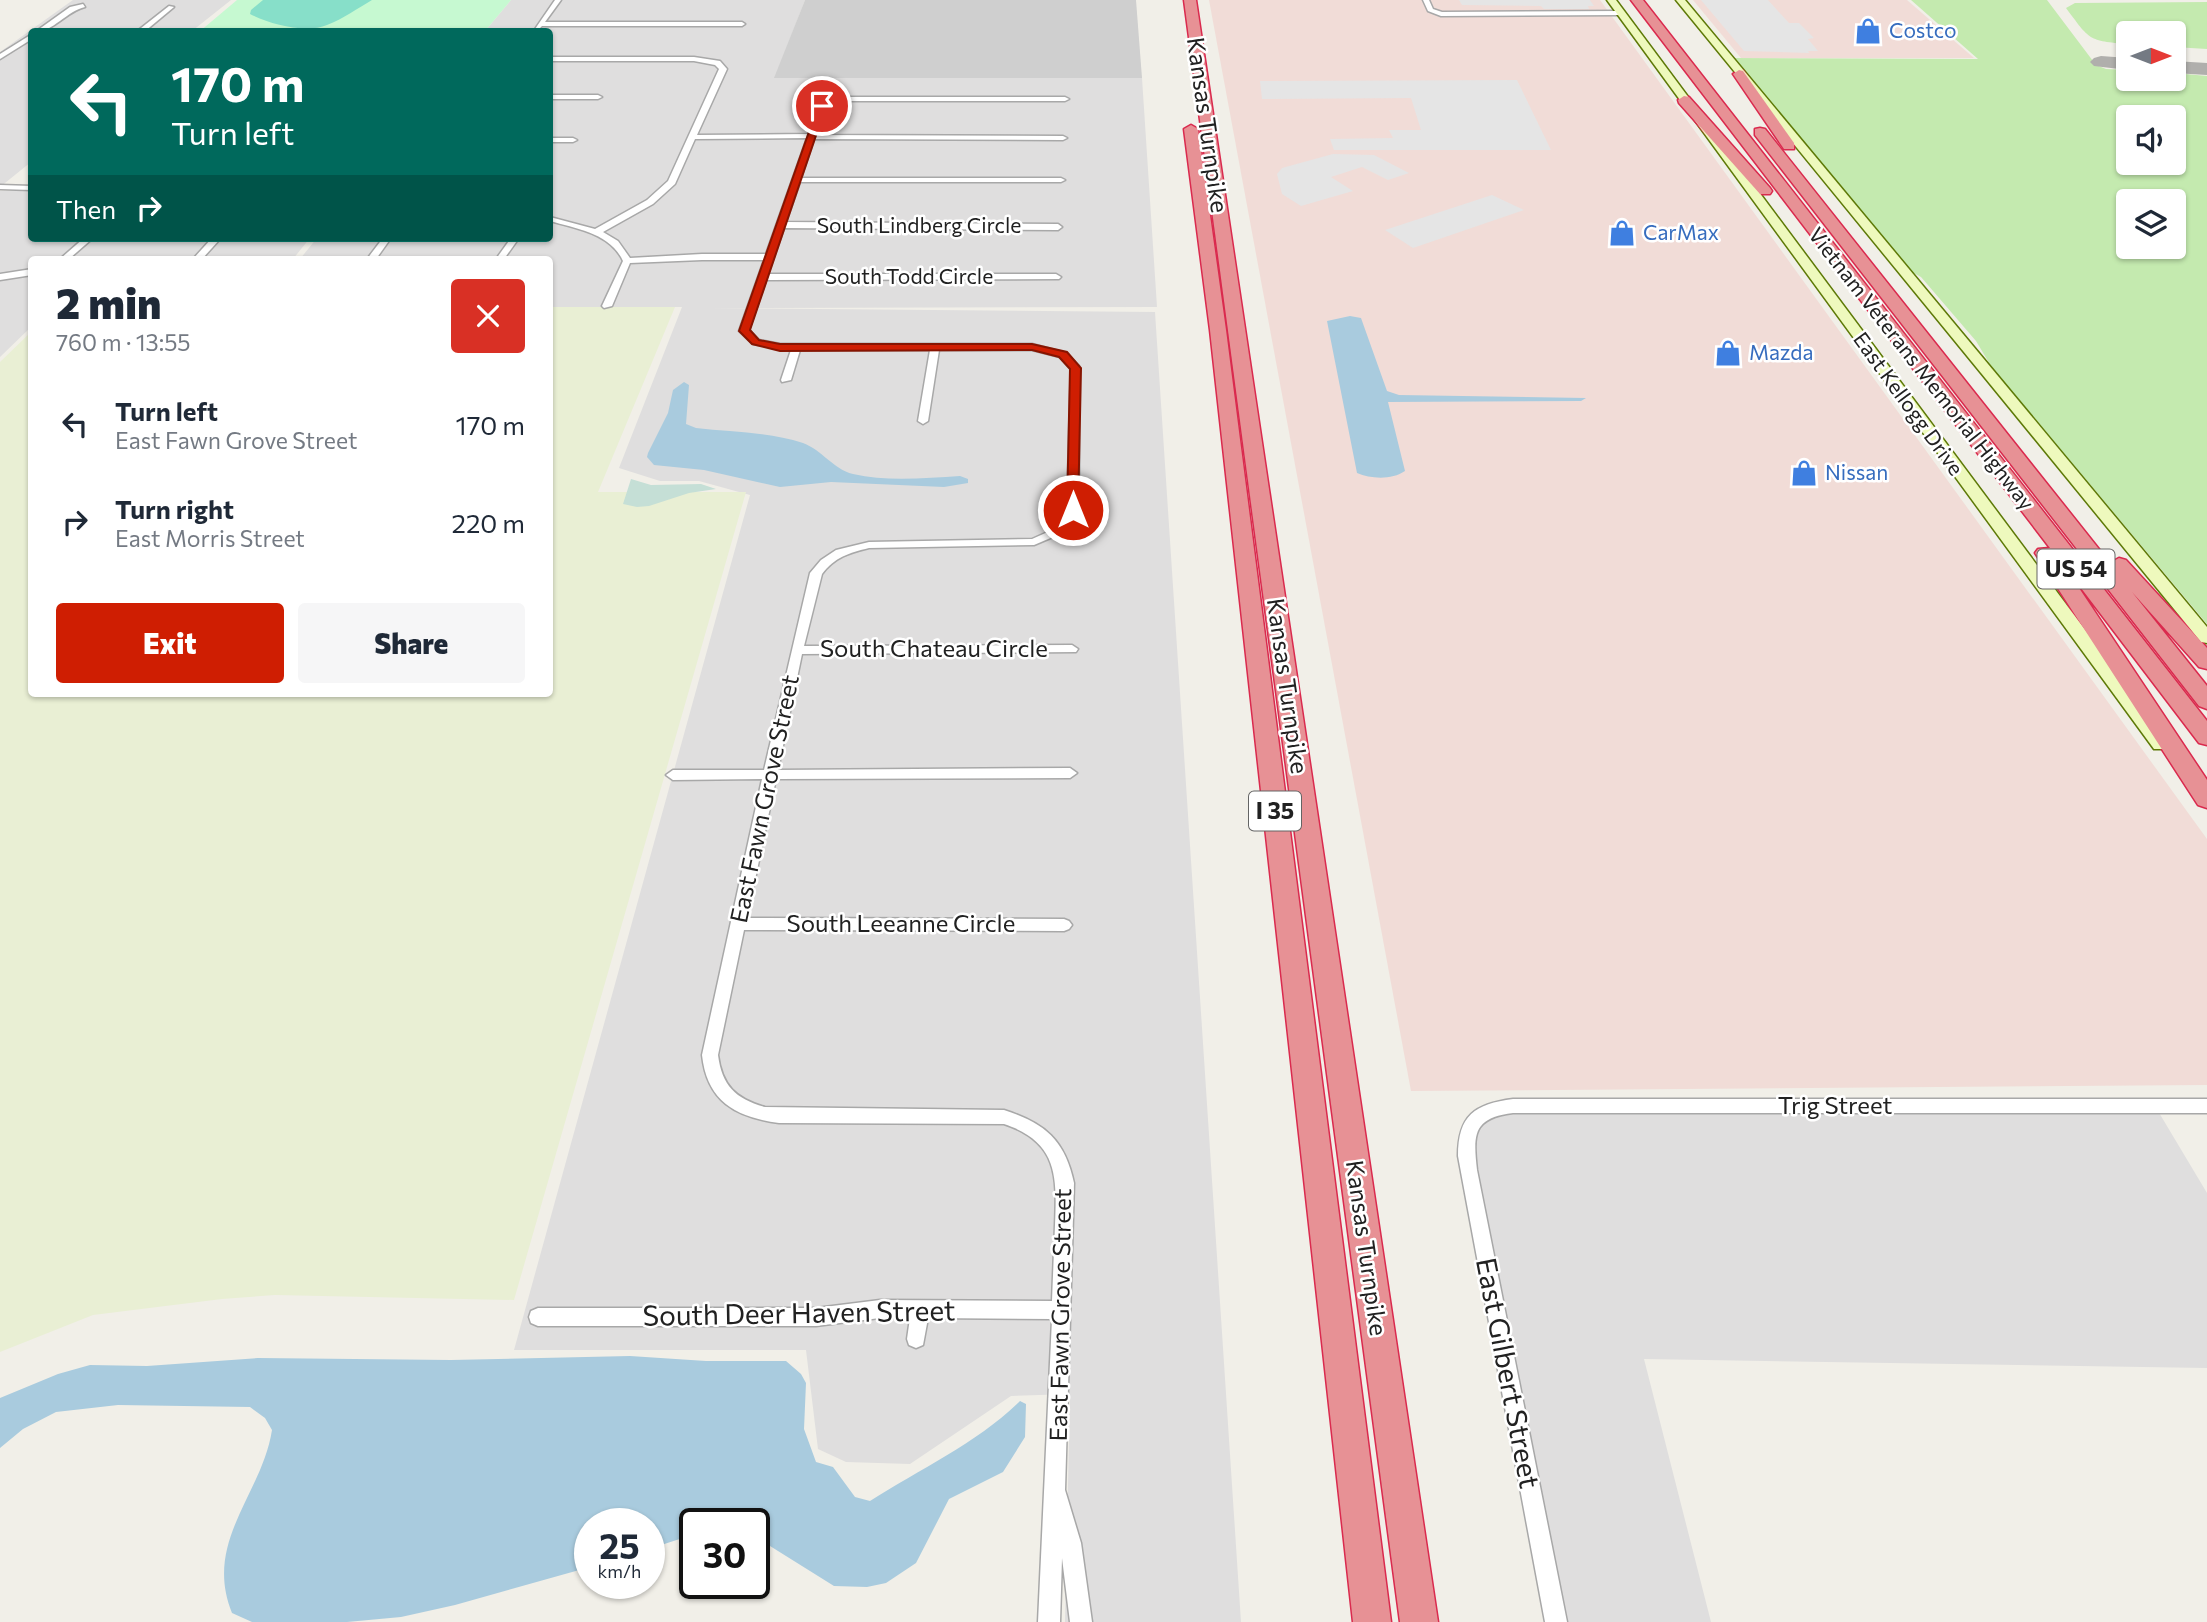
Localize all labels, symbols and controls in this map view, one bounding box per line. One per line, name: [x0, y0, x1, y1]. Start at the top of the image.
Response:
shop icon: Costco: [1853, 16, 1883, 46]
place label: Costco: [1889, 17, 1957, 42]
north arrow: [2116, 21, 2186, 91]
map controls: [2116, 21, 2186, 259]
street label: Kansas Turnpike: [1182, 35, 1235, 214]
text: 170 m: [171, 52, 304, 112]
icon: left: [56, 56, 147, 147]
pin: [792, 76, 852, 136]
icon: arrive: [803, 87, 841, 125]
button: sound: [2116, 105, 2186, 175]
text: Turn left: [171, 112, 295, 152]
icon: right: [130, 189, 168, 227]
button: layers: [2116, 189, 2186, 259]
text: Then: [56, 193, 116, 224]
street label: South Lindberg Circle: [817, 212, 1021, 237]
shop icon: CarMax: [1607, 218, 1637, 248]
place label: CarMax: [1643, 219, 1719, 244]
street label: Vietnam Veterans Memorial Highway: [1804, 222, 2040, 514]
street label: South Todd Circle: [825, 263, 993, 288]
text: 2 min: [56, 276, 162, 328]
button: close: [451, 279, 525, 353]
street label: East Kellogg Drive: [1849, 327, 1970, 480]
text: 760 m · 13:55: [56, 328, 191, 356]
shop icon: Mazda: [1713, 338, 1743, 368]
place label: Mazda: [1749, 339, 1813, 364]
text: Turn left: [115, 395, 218, 426]
icon: left: [56, 405, 94, 443]
text: 170 m: [456, 409, 525, 440]
text: East Fawn Grove Street: [115, 426, 357, 454]
shop icon: Nissan: [1789, 458, 1819, 488]
place label: Nissan: [1825, 459, 1888, 484]
position arrow: [1036, 473, 1110, 547]
text: Turn right: [115, 493, 234, 524]
icon: right: [56, 503, 94, 541]
text: 220 m: [452, 507, 525, 538]
text: East Morris Street: [115, 524, 305, 552]
road number: US 54: [2038, 550, 2114, 589]
street label: Kansas Turnpike: [1262, 596, 1315, 775]
button: Exit: [56, 603, 284, 683]
button: Share: [298, 603, 525, 683]
street label: South Chateau Circle: [820, 633, 1048, 662]
street label: East Fawn Grove Street: [723, 672, 804, 925]
road number: I 35: [1249, 792, 1301, 831]
street label: South Leeanne Circle: [787, 908, 1015, 937]
street label: Trig Street: [1778, 1090, 1892, 1119]
street label: Kansas Turnpike: [1341, 1158, 1394, 1337]
street label: East Fawn Grove Street: [1043, 1188, 1076, 1442]
street label: East Gilbert Street: [1470, 1255, 1548, 1491]
street label: South Deer Haven Street: [642, 1292, 956, 1332]
speed limit sign: 30: [679, 1508, 770, 1599]
text: 25: [599, 1523, 640, 1566]
text: km/h: [598, 1560, 641, 1582]

